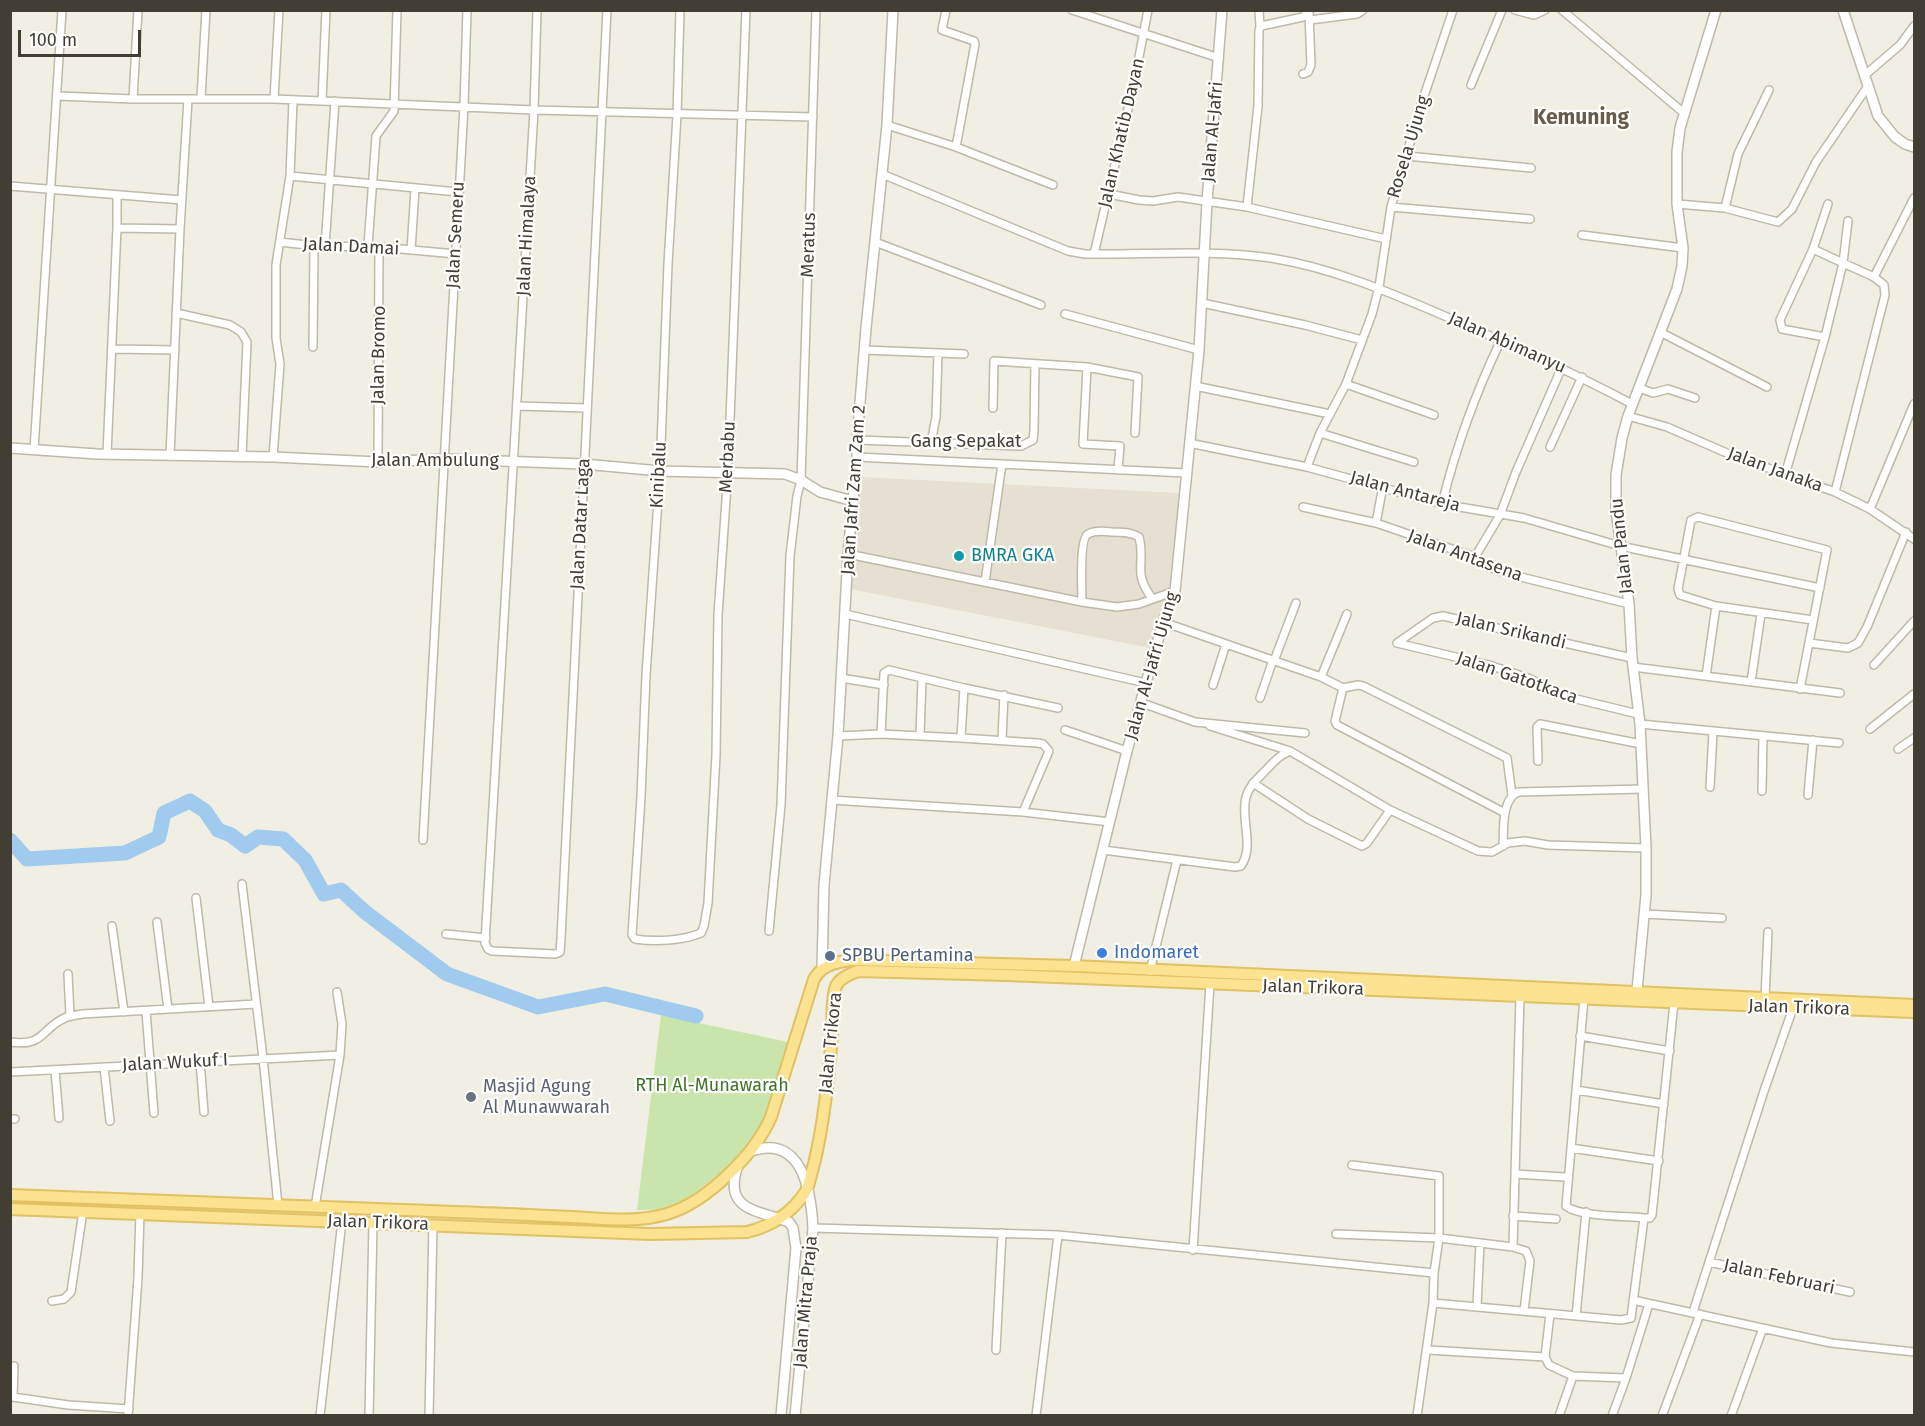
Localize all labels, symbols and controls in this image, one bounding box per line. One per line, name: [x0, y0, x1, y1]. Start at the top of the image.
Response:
scale bar: [21, 18, 144, 56]
text: 100 m: [29, 29, 77, 51]
street label: Jalan Khatib Dayan: [1094, 56, 1150, 210]
street label: Jalan Al-Jafri: [1198, 81, 1228, 183]
street label: Rosela Ujung: [1383, 93, 1435, 201]
district label: Kemuning: [1533, 105, 1629, 131]
street label: Jalan Himalaya: [513, 175, 541, 297]
street label: Jalan Semeru: [442, 181, 470, 289]
street label: Meratus: [797, 212, 821, 278]
street label: Jalan Damai: [302, 234, 400, 260]
street label: Jalan Bromo: [367, 305, 391, 405]
street label: Jalan Abimanyu: [1445, 307, 1569, 379]
street label: Jalan Jafri Zam Zam 2: [837, 404, 871, 576]
street label: Merbabu: [715, 420, 741, 494]
street label: Gang Sepakat: [911, 431, 1021, 453]
street label: Kinibalu: [646, 441, 672, 509]
street label: Jalan Janaka: [1724, 443, 1826, 497]
street label: Jalan Ambulung: [371, 450, 499, 472]
street label: Jalan Datar Laga: [567, 458, 595, 590]
street label: Jalan Antareja: [1347, 467, 1463, 517]
street label: Jalan Pandu: [1606, 497, 1638, 595]
street label: Jalan Antasena: [1405, 525, 1525, 587]
place label: BMRA GKA: [971, 545, 1054, 567]
marker: BMRA GKA: [952, 549, 966, 563]
street label: Jalan Al-Jafri Ujung: [1120, 589, 1184, 743]
street label: Jalan Srikandi: [1454, 608, 1568, 654]
street label: Jalan Gatotkaca: [1454, 647, 1580, 709]
place label: Indomaret: [1114, 942, 1199, 964]
place label: SPBU Pertamina: [842, 945, 974, 967]
marker: Indomaret: [1095, 946, 1109, 960]
marker: SPBU Pertamina: [823, 949, 837, 963]
street label: Jalan Trikora: [1262, 975, 1364, 1001]
street label: Jalan Trikora: [815, 991, 847, 1095]
street label: Jalan Trikora: [1748, 995, 1850, 1021]
street label: Jalan Wukuf I: [121, 1049, 229, 1077]
park label: RTH Al-Munawarah: [635, 1075, 789, 1097]
place label: Masjid Agung Al Munawwarah: [483, 1076, 610, 1118]
marker: Masjid Agung Al Munawwarah: [464, 1090, 478, 1104]
street label: Jalan Trikora: [327, 1210, 429, 1236]
street label: Jalan Mitra Praja: [789, 1235, 823, 1369]
street label: Jalan Februari: [1721, 1255, 1837, 1299]

